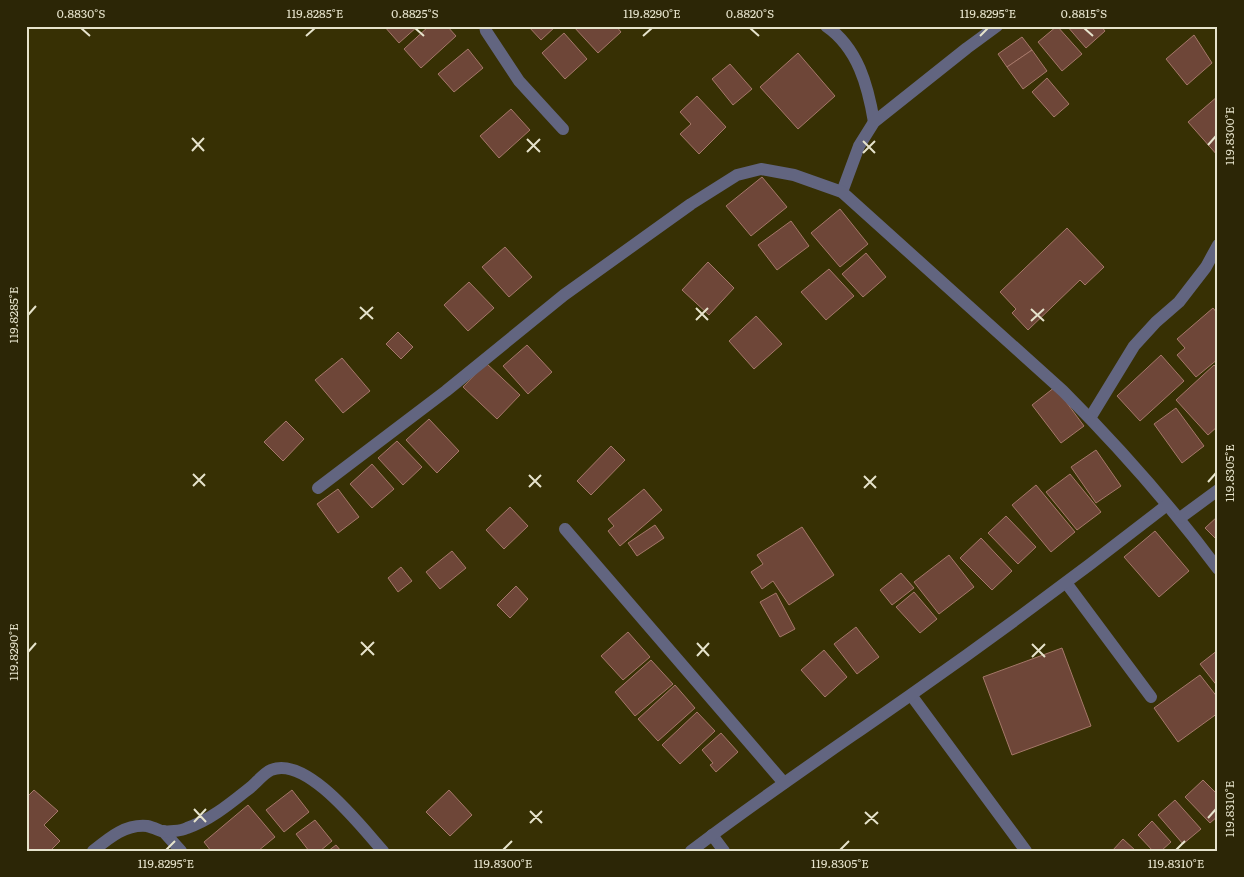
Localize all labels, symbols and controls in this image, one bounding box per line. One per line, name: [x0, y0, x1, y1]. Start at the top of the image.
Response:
text: 0.8830°S: [57, 4, 105, 22]
text: 119.8285°E: [287, 4, 344, 22]
text: 0.8825°S: [391, 4, 439, 22]
text: 119.8290°E: [623, 4, 681, 22]
text: 0.8820°S: [726, 4, 774, 22]
text: 119.8295°E: [960, 4, 1017, 22]
text: 0.8815°S: [1061, 4, 1107, 22]
text: 119.8300°E: [1220, 106, 1238, 165]
text: 119.8285°E: [4, 286, 22, 343]
text: 119.8305°E: [1220, 444, 1238, 502]
text: 119.8290°E: [4, 623, 22, 681]
text: 119.8310°E: [1220, 780, 1238, 837]
text: 119.8295°E: [138, 854, 195, 872]
text: 119.8300°E: [474, 854, 533, 872]
text: 119.8305°E: [811, 854, 869, 872]
text: 119.8310°E: [1148, 854, 1205, 872]

